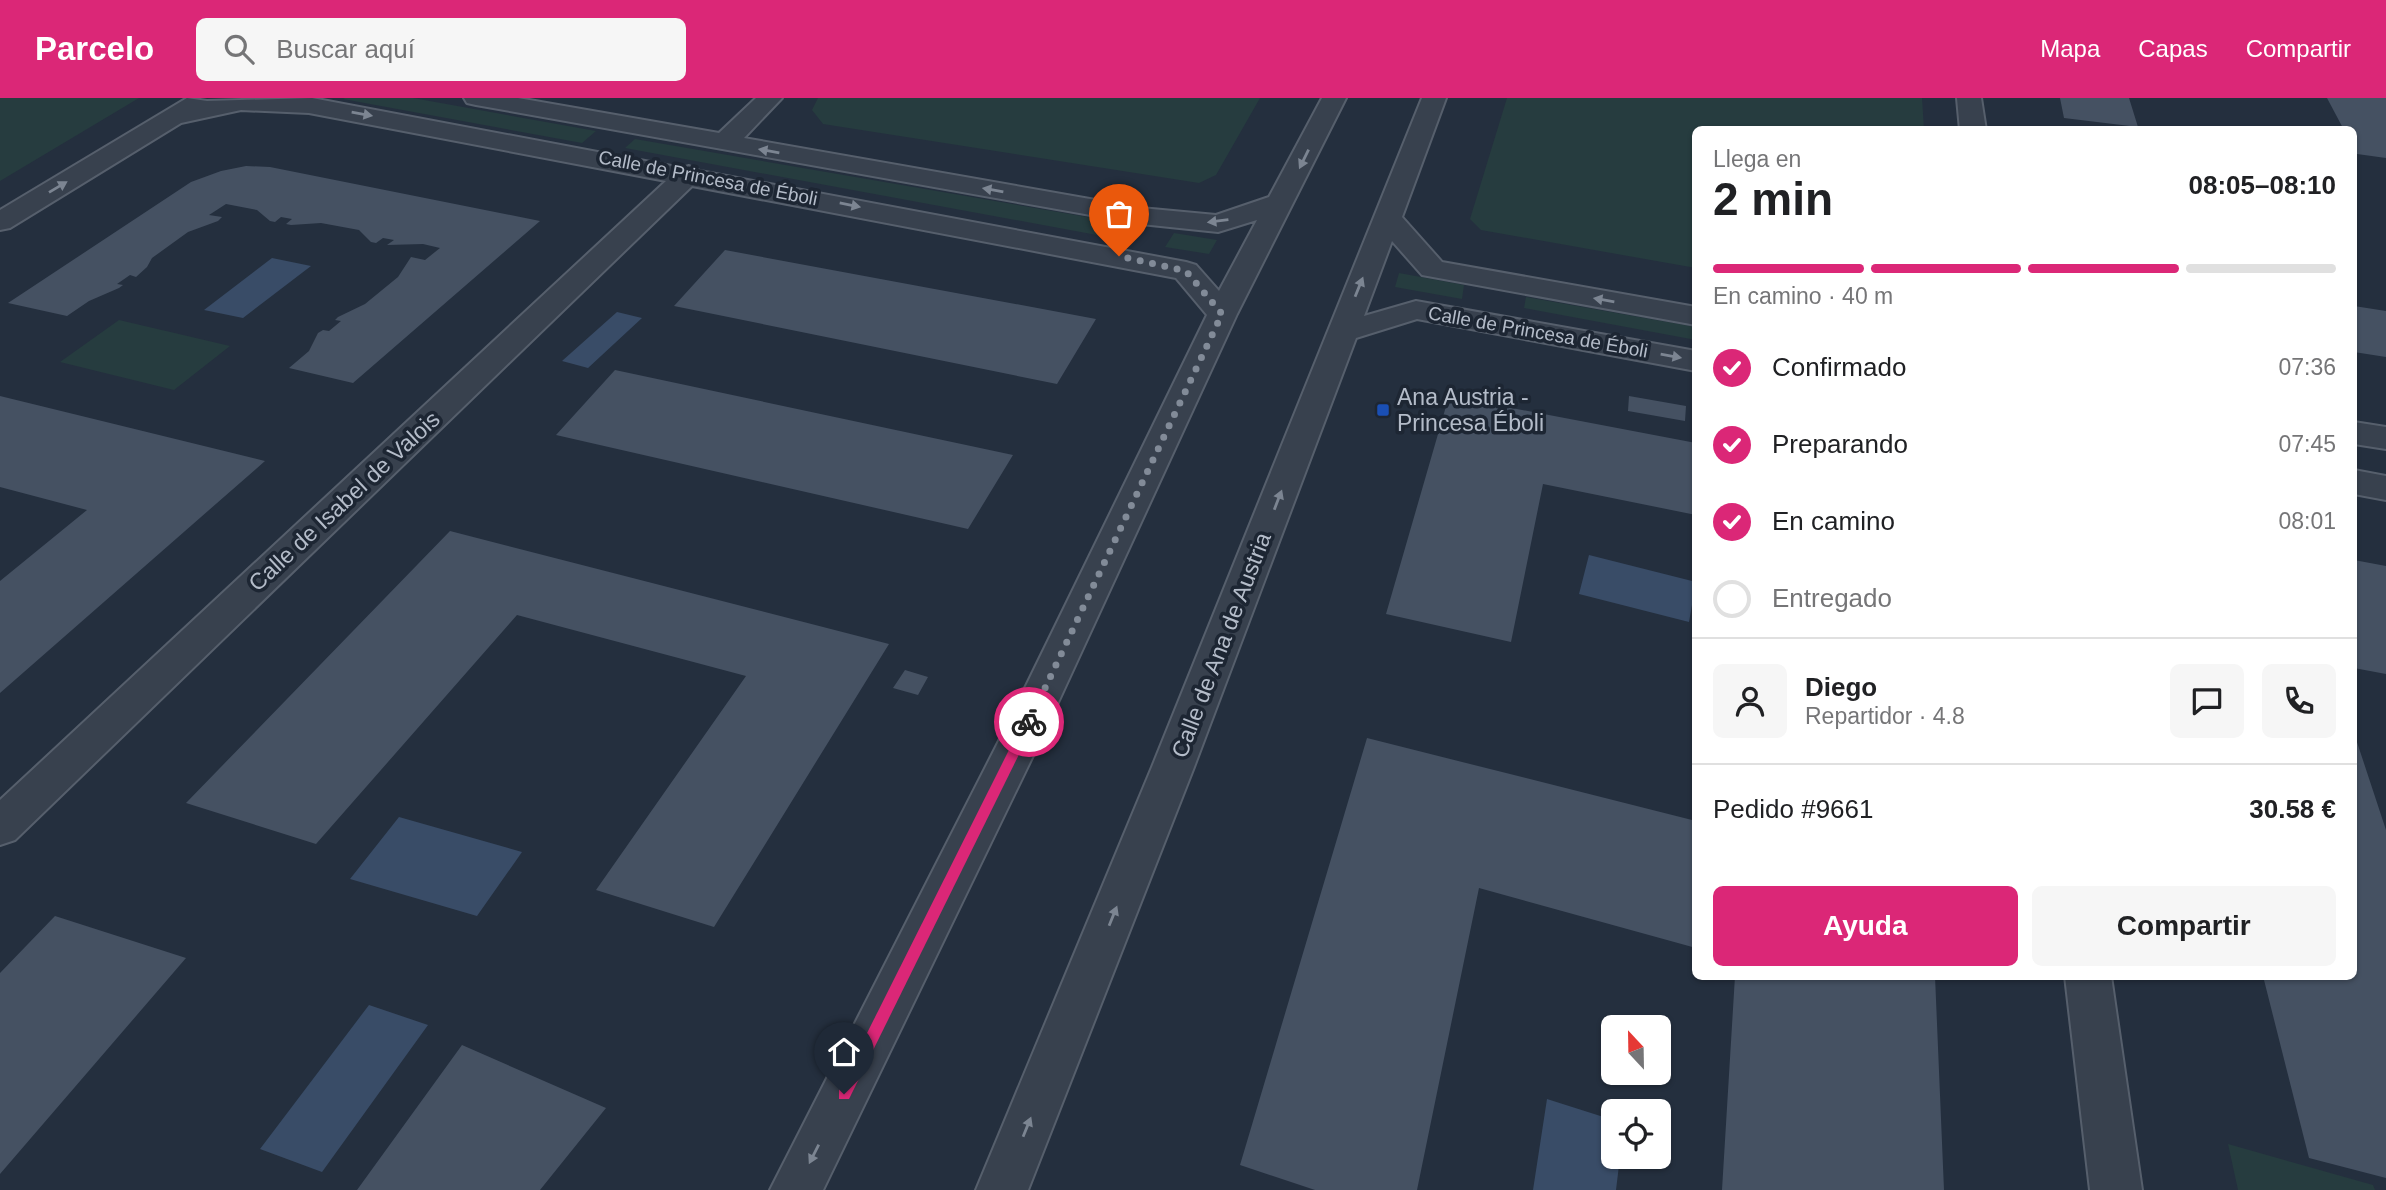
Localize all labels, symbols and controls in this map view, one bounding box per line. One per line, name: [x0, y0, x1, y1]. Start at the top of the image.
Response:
search box: [196, 18, 686, 81]
text: Parcelo: [35, 30, 154, 67]
icon: search: [220, 30, 258, 68]
text: Buscar aquí: [276, 34, 415, 64]
text: Mapa: [2040, 35, 2100, 62]
text: Capas: [2138, 35, 2208, 62]
text: Compartir: [2246, 35, 2351, 62]
one-way arrow: [351, 109, 373, 120]
one-way arrow: [758, 145, 780, 156]
street label: Calle de Princesa de Éboli: [597, 146, 819, 210]
text: Llega en: [1713, 146, 1801, 172]
one-way arrow: [1298, 149, 1309, 169]
text: 08:05–08:10: [2189, 170, 2336, 200]
text: 2 min: [1713, 173, 1833, 225]
one-way arrow: [49, 180, 68, 193]
one-way arrow: [982, 184, 1004, 195]
pin: [1089, 184, 1149, 256]
icon: bag: [1100, 195, 1138, 233]
one-way arrow: [839, 200, 861, 211]
one-way arrow: [1207, 216, 1229, 227]
one-way arrow: [1354, 276, 1365, 297]
text: En camino · 40 m: [1713, 283, 1893, 309]
one-way arrow: [1593, 294, 1615, 305]
street label: Calle de Princesa de Éboli: [1426, 302, 1650, 362]
icon: check: [1713, 349, 1751, 387]
one-way arrow: [1660, 351, 1682, 362]
text: Confirmado: [1772, 352, 1906, 382]
text: 07:36: [2278, 354, 2336, 380]
place label: Ana Austria - Princesa Éboli: [1397, 384, 1544, 436]
marker: Ana Austria - Princesa Éboli: [1375, 402, 1391, 418]
street label: Calle de Isabel de Valois: [243, 406, 445, 596]
icon: check: [1713, 426, 1751, 464]
text: Preparando: [1772, 429, 1908, 459]
text: 07:45: [2278, 431, 2336, 457]
one-way arrow: [1273, 489, 1284, 510]
icon: check: [1713, 503, 1751, 541]
text: En camino: [1772, 506, 1895, 536]
text: 08:01: [2278, 508, 2336, 534]
street label: Calle de Ana de Austria: [1166, 529, 1276, 761]
text: Entregado: [1772, 583, 1892, 613]
button: person: [1713, 664, 1787, 738]
button: chat: [2170, 664, 2244, 738]
button: phone: [2262, 664, 2336, 738]
text: Diego: [1805, 672, 1877, 702]
courier: [994, 687, 1064, 757]
icon: bike: [1010, 703, 1048, 741]
text: Repartidor · 4.8: [1805, 703, 1965, 729]
text: Pedido #9661: [1713, 794, 1873, 824]
text: 30.58 €: [2249, 794, 2336, 824]
button: Ayuda: [1713, 886, 2018, 966]
button: Compartir: [2032, 886, 2336, 966]
one-way arrow: [1107, 906, 1119, 926]
north arrow: [1601, 1015, 1671, 1085]
map controls: [1601, 1015, 1671, 1169]
pin: [814, 1022, 874, 1094]
icon: home: [825, 1033, 863, 1071]
button: locate: [1601, 1099, 1671, 1169]
one-way arrow: [1022, 1116, 1033, 1137]
one-way arrow: [808, 1145, 820, 1165]

